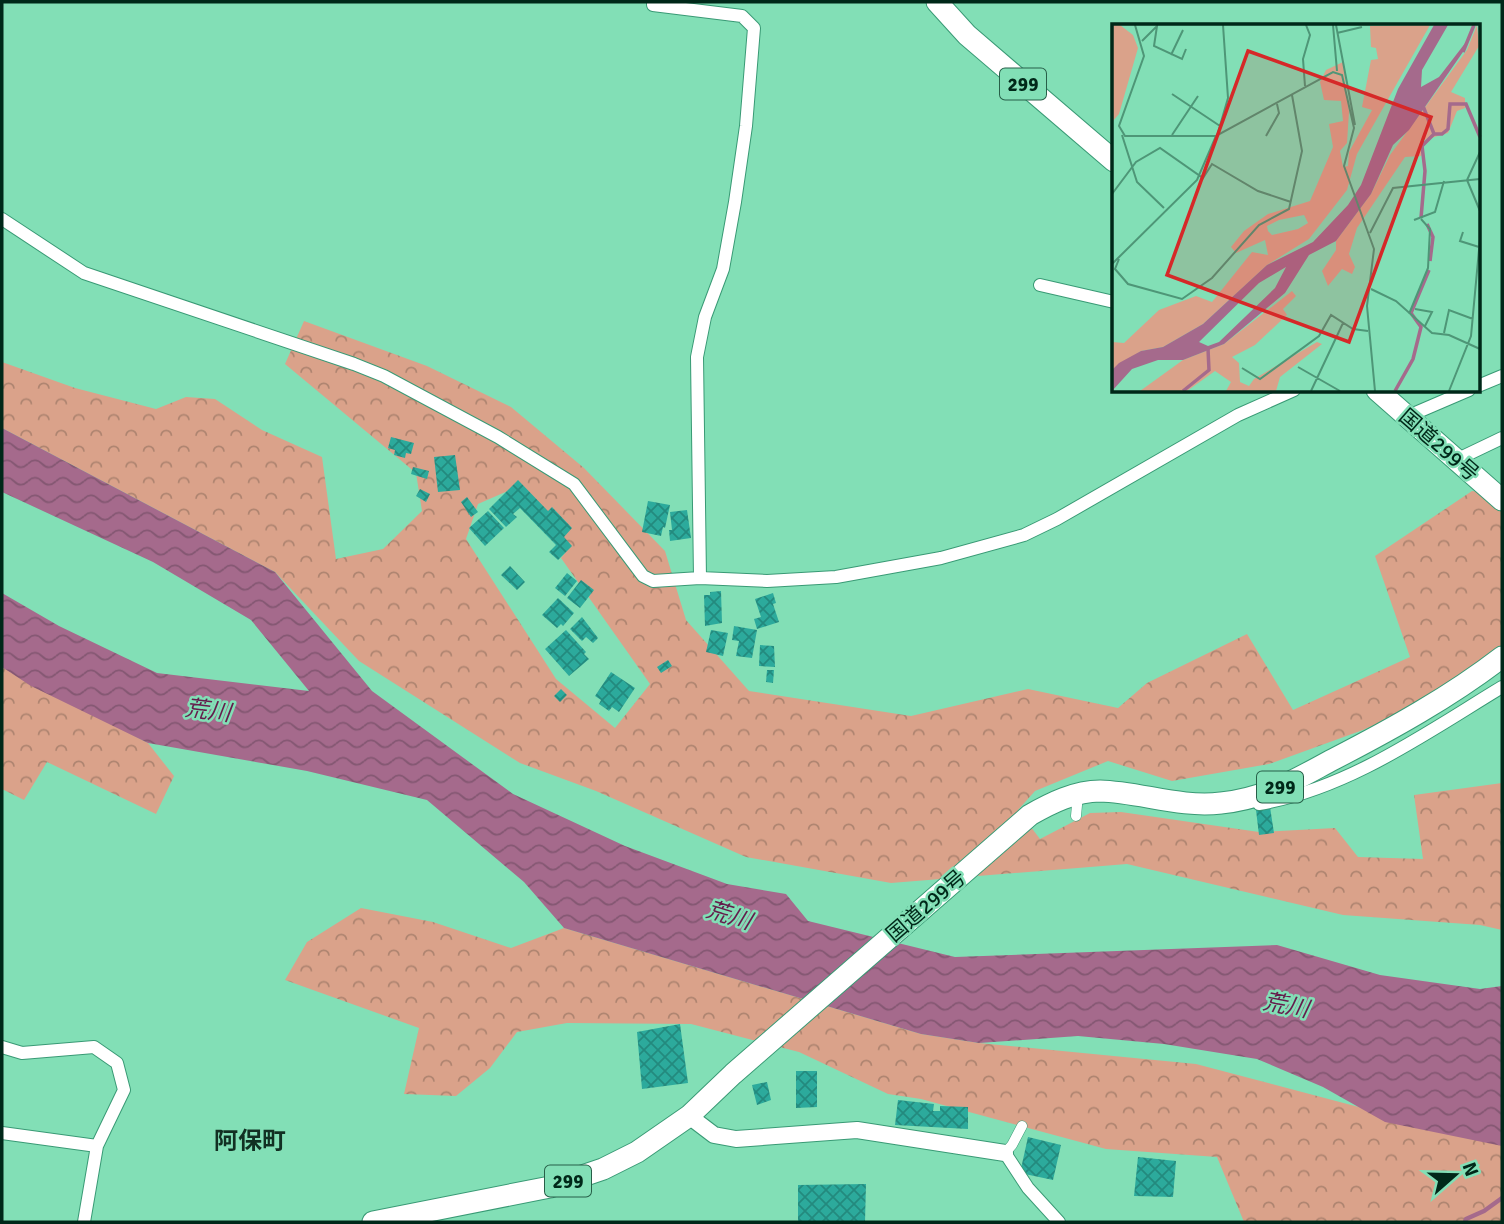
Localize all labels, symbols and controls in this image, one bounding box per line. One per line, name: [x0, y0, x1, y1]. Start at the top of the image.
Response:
inset map: [1112, 24, 1480, 392]
road number: 299: [1000, 68, 1046, 100]
street label: 国道299号: [1394, 403, 1484, 487]
water label: 荒川: [183, 693, 236, 728]
road number: 299: [1257, 772, 1303, 802]
street label: 国道299号: [881, 864, 971, 948]
water label: 荒川: [703, 895, 758, 937]
water label: 荒川: [1261, 987, 1314, 1025]
district label: 阿保町: [214, 1126, 286, 1156]
north arrow: [1420, 1140, 1490, 1210]
text: N: [1456, 1159, 1484, 1180]
road number: 299: [545, 1166, 591, 1196]

